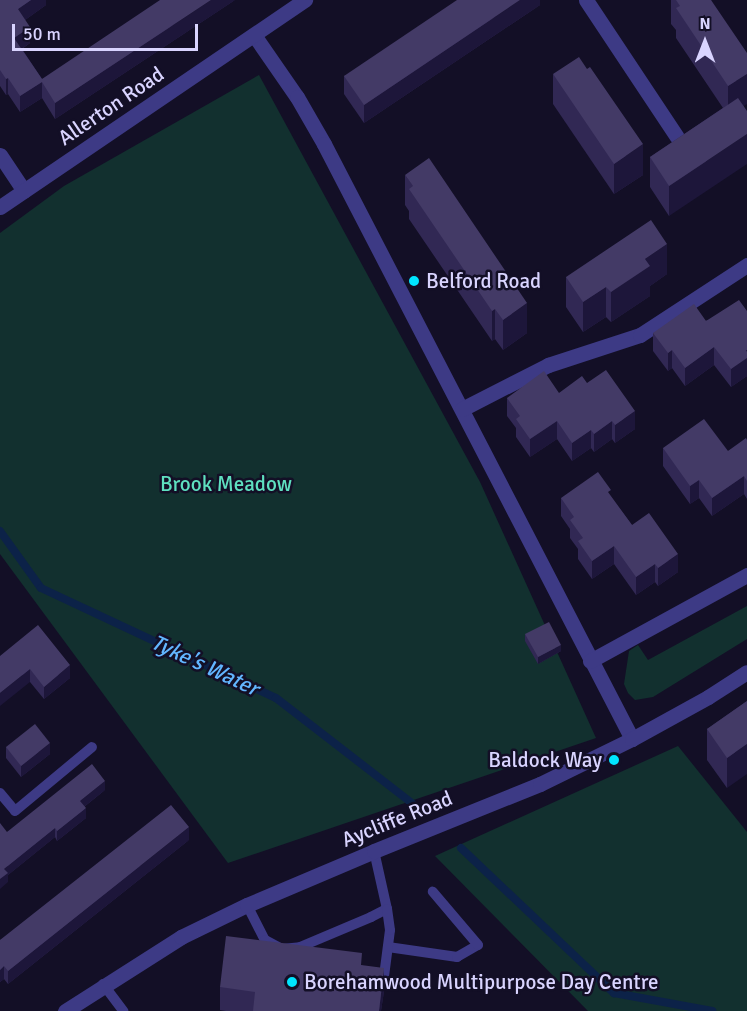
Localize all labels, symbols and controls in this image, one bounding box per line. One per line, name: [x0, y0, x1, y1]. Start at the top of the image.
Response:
scale bar: [15, 12, 201, 50]
north arrow: [675, 12, 735, 72]
text: N: [699, 14, 711, 34]
text: 50 m: [23, 23, 61, 45]
street label: Allerton Road: [53, 61, 169, 151]
place label: Belford Road: [426, 268, 541, 294]
marker: Belford Road: [407, 274, 421, 288]
park label: Brook Meadow: [160, 471, 292, 497]
water label: Tyke's Water: [147, 629, 263, 701]
place label: Baldock Way: [488, 747, 602, 773]
marker: Baldock Way: [607, 753, 621, 767]
street label: Aycliffe Road: [338, 785, 456, 853]
place label: Borehamwood Multipurpose Day Centre: [304, 969, 659, 995]
marker: Borehamwood Multipurpose Day Centre: [285, 975, 299, 989]

